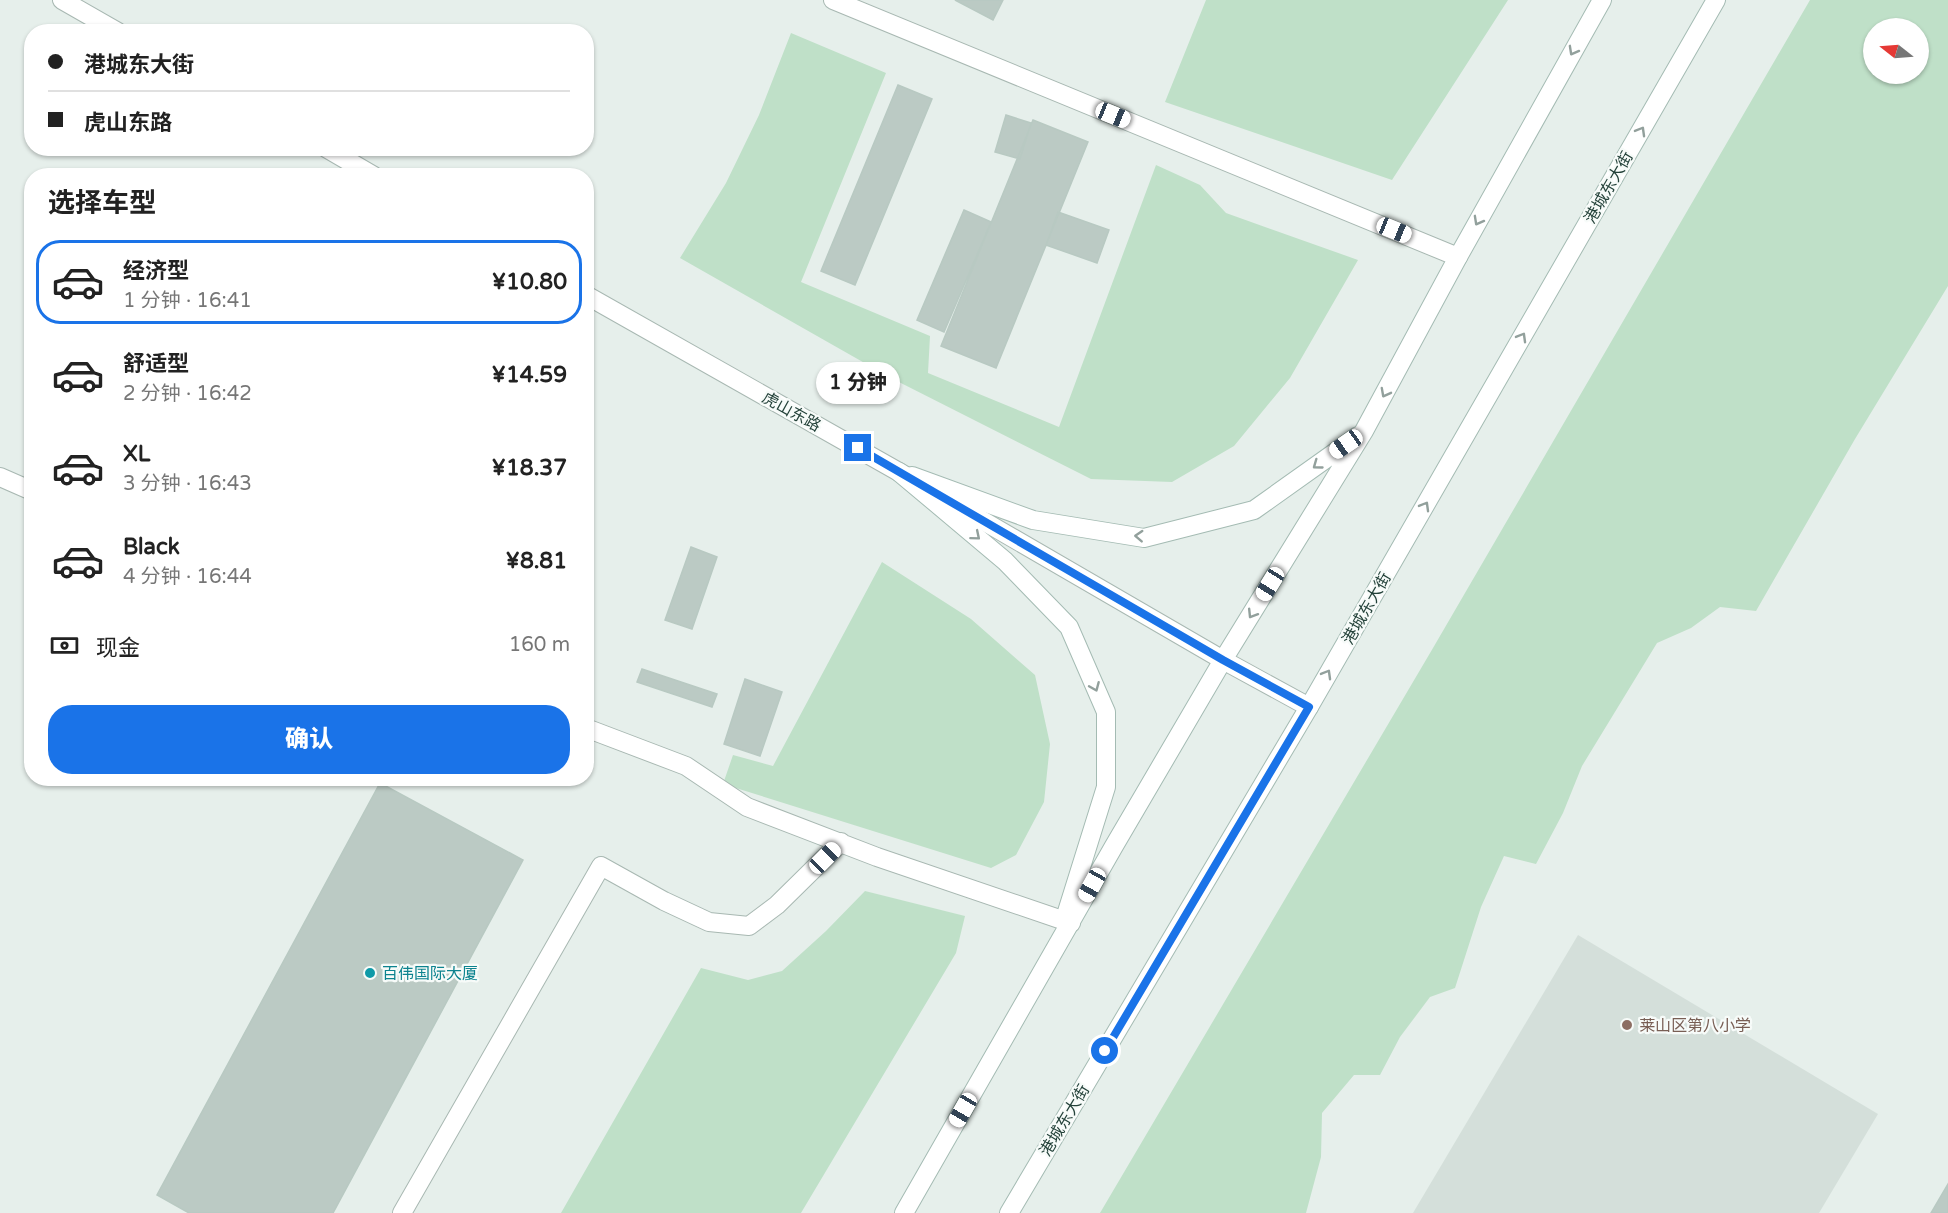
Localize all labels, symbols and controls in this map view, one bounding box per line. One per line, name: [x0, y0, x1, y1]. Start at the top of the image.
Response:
north arrow: [1863, 18, 1929, 84]
map controls: [1863, 18, 1929, 84]
one-way arrow: [1569, 45, 1580, 55]
text: 港城东大街: [84, 52, 194, 78]
car: [1093, 100, 1133, 130]
text: 虎山东路: [84, 110, 172, 136]
one-way arrow: [1633, 127, 1645, 137]
street label: 港城东大街: [1580, 148, 1638, 227]
text: 选择车型: [48, 187, 156, 220]
car: [1374, 215, 1414, 245]
one-way arrow: [1474, 215, 1485, 226]
icon: car: [51, 255, 105, 309]
text: 经济型: [123, 258, 189, 284]
text: ¥10.80: [492, 269, 567, 295]
text: 1 分钟 · 16:41: [123, 289, 252, 313]
one-way arrow: [1515, 333, 1527, 343]
icon: car: [51, 348, 105, 402]
text: 舒适型: [123, 351, 189, 377]
callout: 1 分钟: [816, 361, 900, 403]
text: ¥14.59: [492, 362, 567, 388]
text: 1 分钟: [829, 371, 887, 395]
text: 2 分钟 · 16:42: [123, 382, 252, 406]
one-way arrow: [1381, 386, 1392, 397]
street label: 虎山东路: [759, 388, 824, 436]
car: [1326, 426, 1366, 462]
route end: [844, 434, 871, 461]
icon: car: [51, 441, 105, 495]
text: XL: [123, 441, 150, 467]
text: ¥18.37: [492, 455, 567, 481]
one-way arrow: [1312, 458, 1323, 469]
text: 3 分钟 · 16:43: [123, 472, 252, 496]
one-way arrow: [1418, 502, 1429, 512]
one-way arrow: [969, 529, 980, 540]
one-way arrow: [1135, 529, 1144, 542]
icon: car: [51, 534, 105, 588]
text: Black: [123, 534, 180, 560]
text: ¥8.81: [505, 548, 567, 574]
car: [1253, 564, 1287, 604]
text: 4 分钟 · 16:44: [123, 565, 252, 589]
street label: 港城东大街: [1338, 569, 1396, 648]
one-way arrow: [1247, 608, 1259, 618]
icon: cash: [48, 629, 81, 662]
text: 160 m: [509, 633, 570, 657]
text: 现金: [96, 635, 140, 661]
one-way arrow: [1320, 670, 1332, 681]
one-way arrow: [1088, 680, 1100, 691]
button: 确认: [48, 705, 570, 774]
car: [806, 839, 844, 877]
car: [1075, 865, 1109, 905]
place label: 百伟国际大厦: [382, 964, 478, 984]
marker: 百伟国际大厦: [363, 966, 377, 980]
place label: 莱山区第八小学: [1639, 1016, 1751, 1036]
marker: 莱山区第八小学: [1620, 1018, 1634, 1032]
route start: [1091, 1037, 1118, 1064]
street label: 港城东大街: [1036, 1081, 1094, 1160]
car: [946, 1090, 980, 1130]

